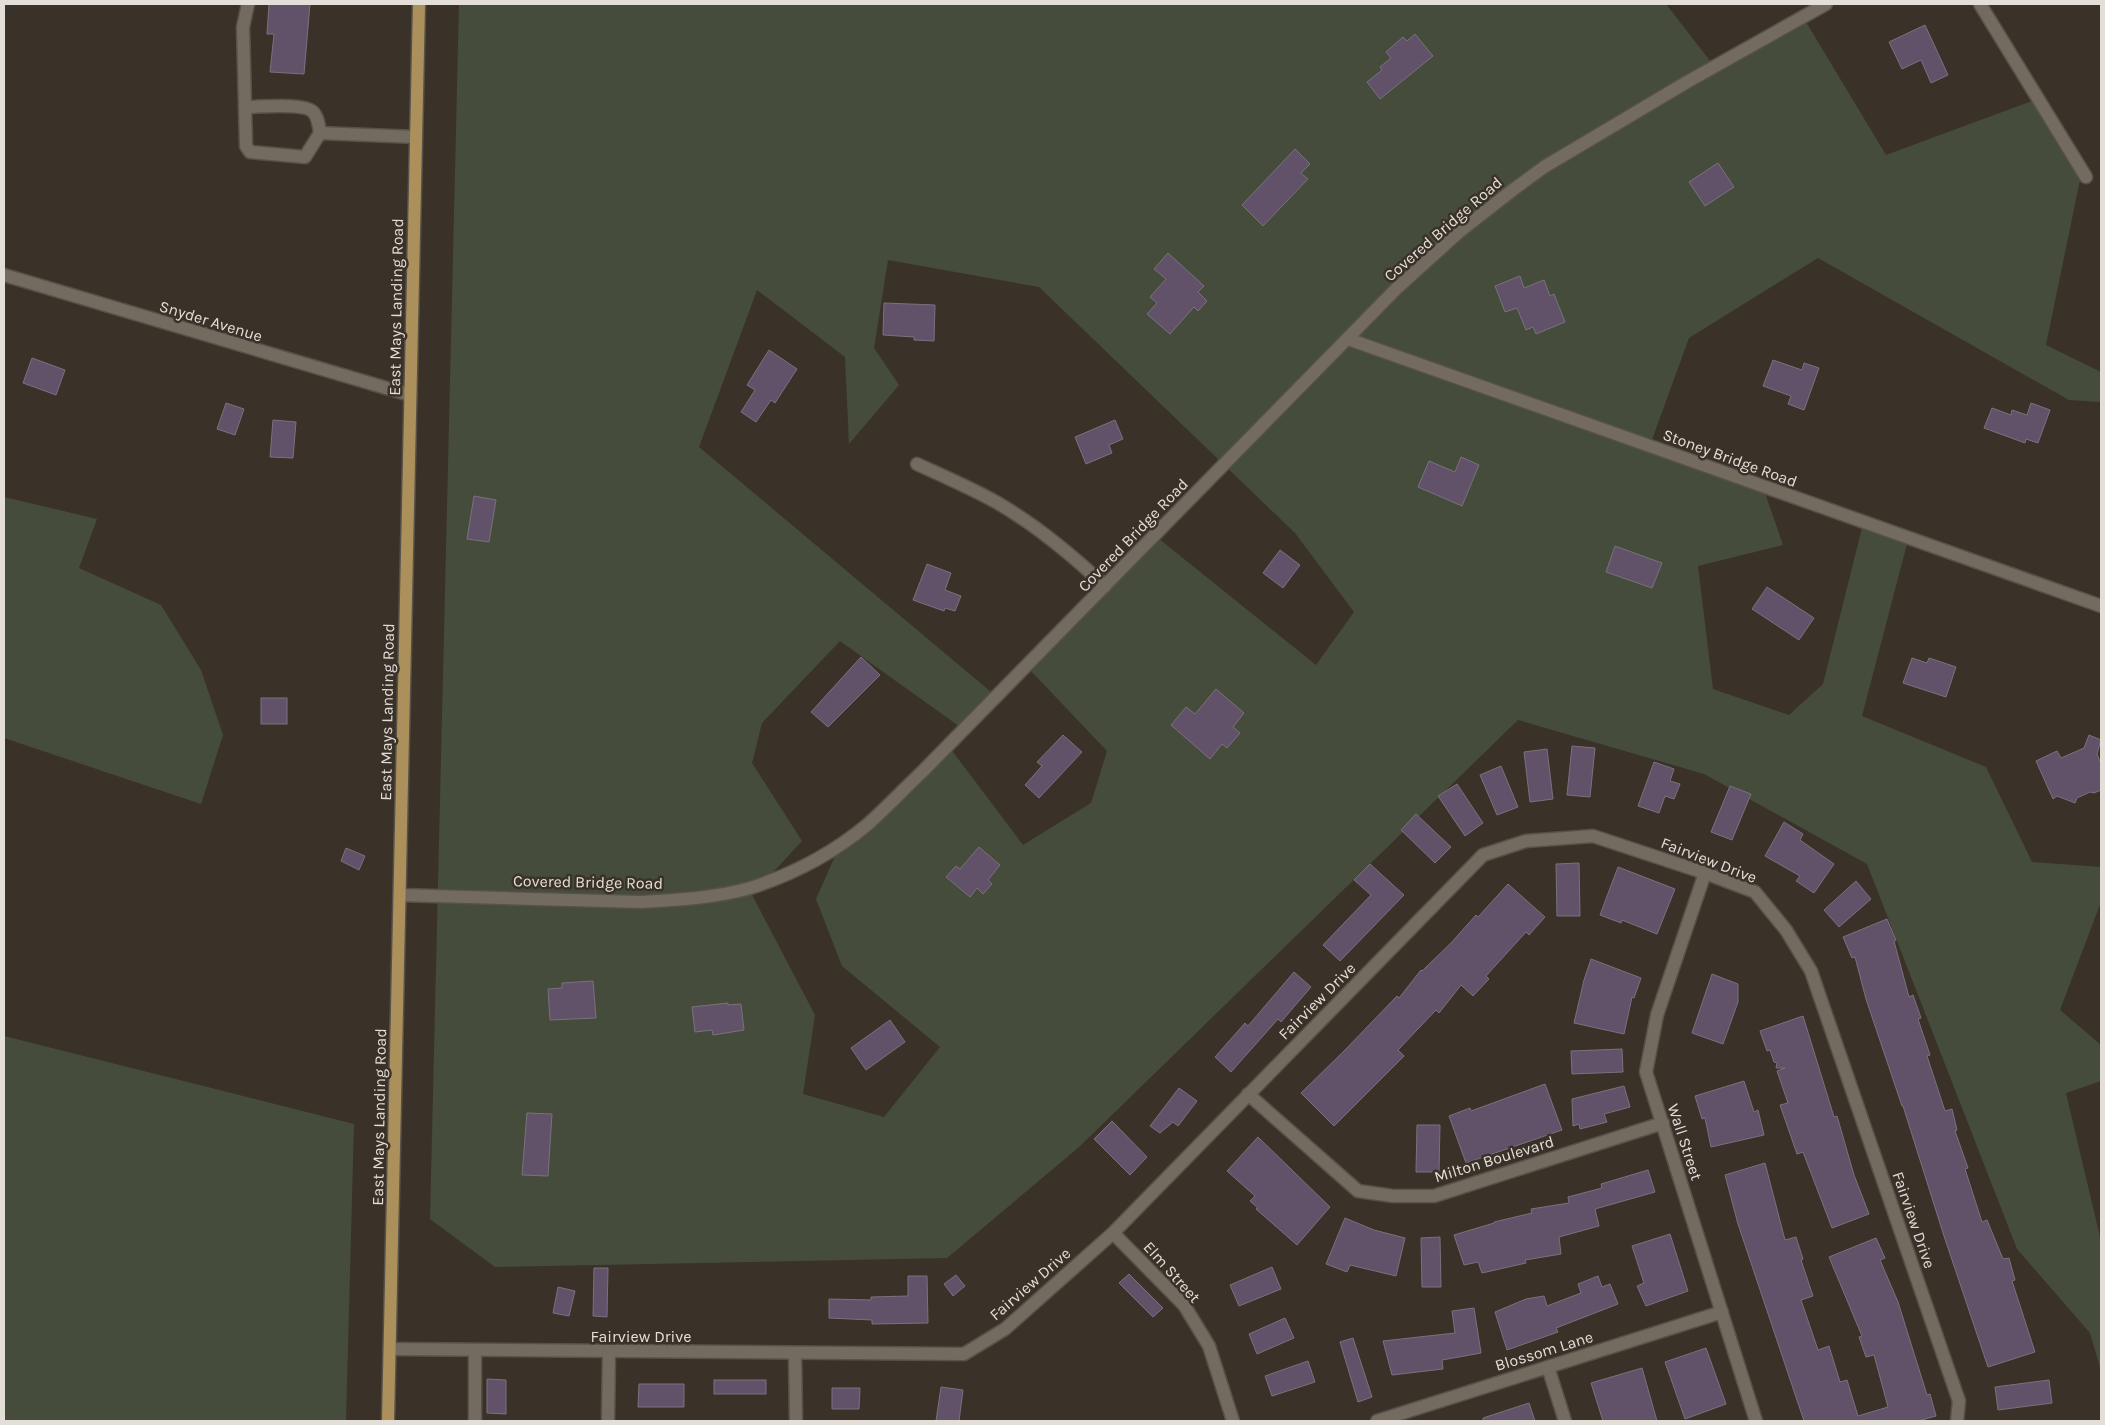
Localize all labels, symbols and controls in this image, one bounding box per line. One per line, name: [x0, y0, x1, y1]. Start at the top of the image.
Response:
street label: Covered Bridge Road: [1380, 173, 1506, 285]
street label: East Mays Landing Road: [385, 218, 407, 396]
street label: Snyder Avenue: [157, 296, 265, 346]
street label: Stoney Bridge Road: [1660, 425, 1800, 491]
street label: Covered Bridge Road: [1074, 474, 1192, 596]
street label: East Mays Landing Road: [376, 623, 398, 801]
street label: Fairview Drive: [1658, 833, 1760, 887]
street label: Covered Bridge Road: [513, 871, 663, 893]
street label: Fairview Drive: [1275, 959, 1359, 1043]
street label: East Mays Landing Road: [368, 1028, 390, 1206]
street label: Wall Street: [1664, 1101, 1706, 1183]
street label: Milton Boulevard: [1432, 1132, 1556, 1186]
street label: Fairview Drive: [1889, 1169, 1939, 1271]
street label: Elm Street: [1139, 1237, 1205, 1307]
street label: Fairview Drive: [986, 1244, 1074, 1324]
street label: Fairview Drive: [590, 1327, 692, 1346]
street label: Blossom Lane: [1493, 1327, 1595, 1375]

